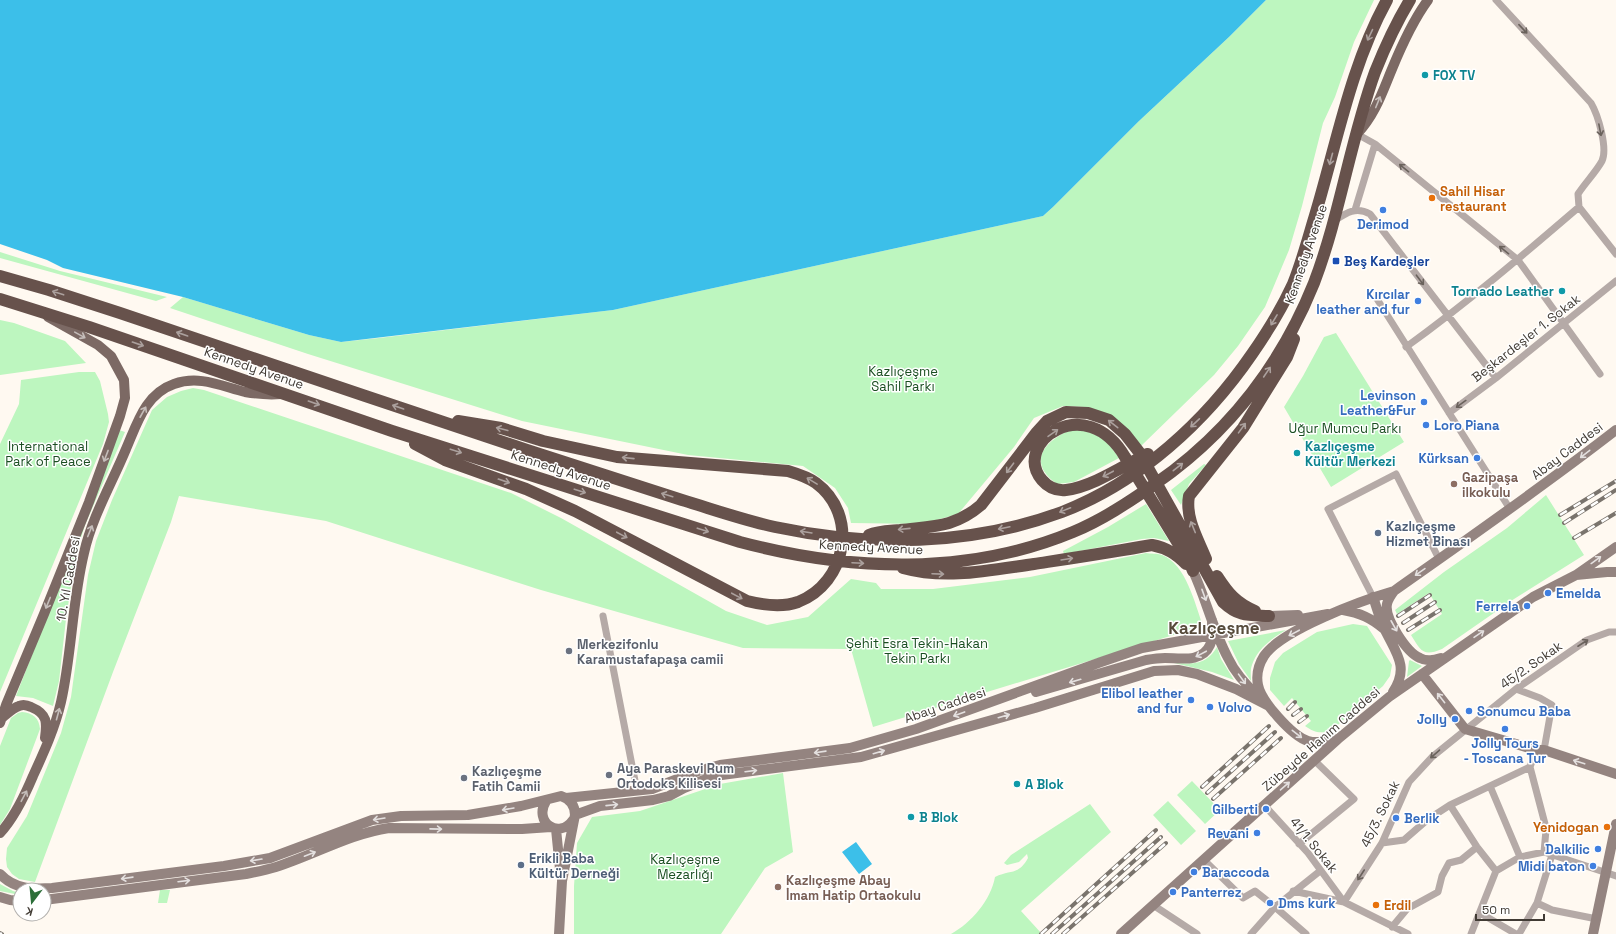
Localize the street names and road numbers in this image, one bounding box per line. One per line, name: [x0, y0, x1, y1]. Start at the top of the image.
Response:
street label: Kennedy Avenue: [1281, 202, 1331, 306]
street label: Beşkardeşler 1. Sokak: [1468, 290, 1584, 386]
street label: Kennedy Avenue: [202, 343, 306, 393]
street label: Abay Caddesi: [1528, 419, 1606, 483]
street label: Kennedy Avenue: [509, 446, 613, 494]
street label: 10. Yıl Caddesi: [52, 535, 84, 623]
street label: Kennedy Avenue: [818, 536, 924, 558]
street label: 45/2. Sokak: [1497, 637, 1565, 693]
street label: Abay Caddesi: [902, 683, 988, 727]
street label: Zübeyde Hanım Caddesi: [1259, 683, 1383, 795]
street label: 45/3. Sokak: [1357, 778, 1403, 850]
street label: 41/1. Sokak: [1286, 814, 1342, 876]

